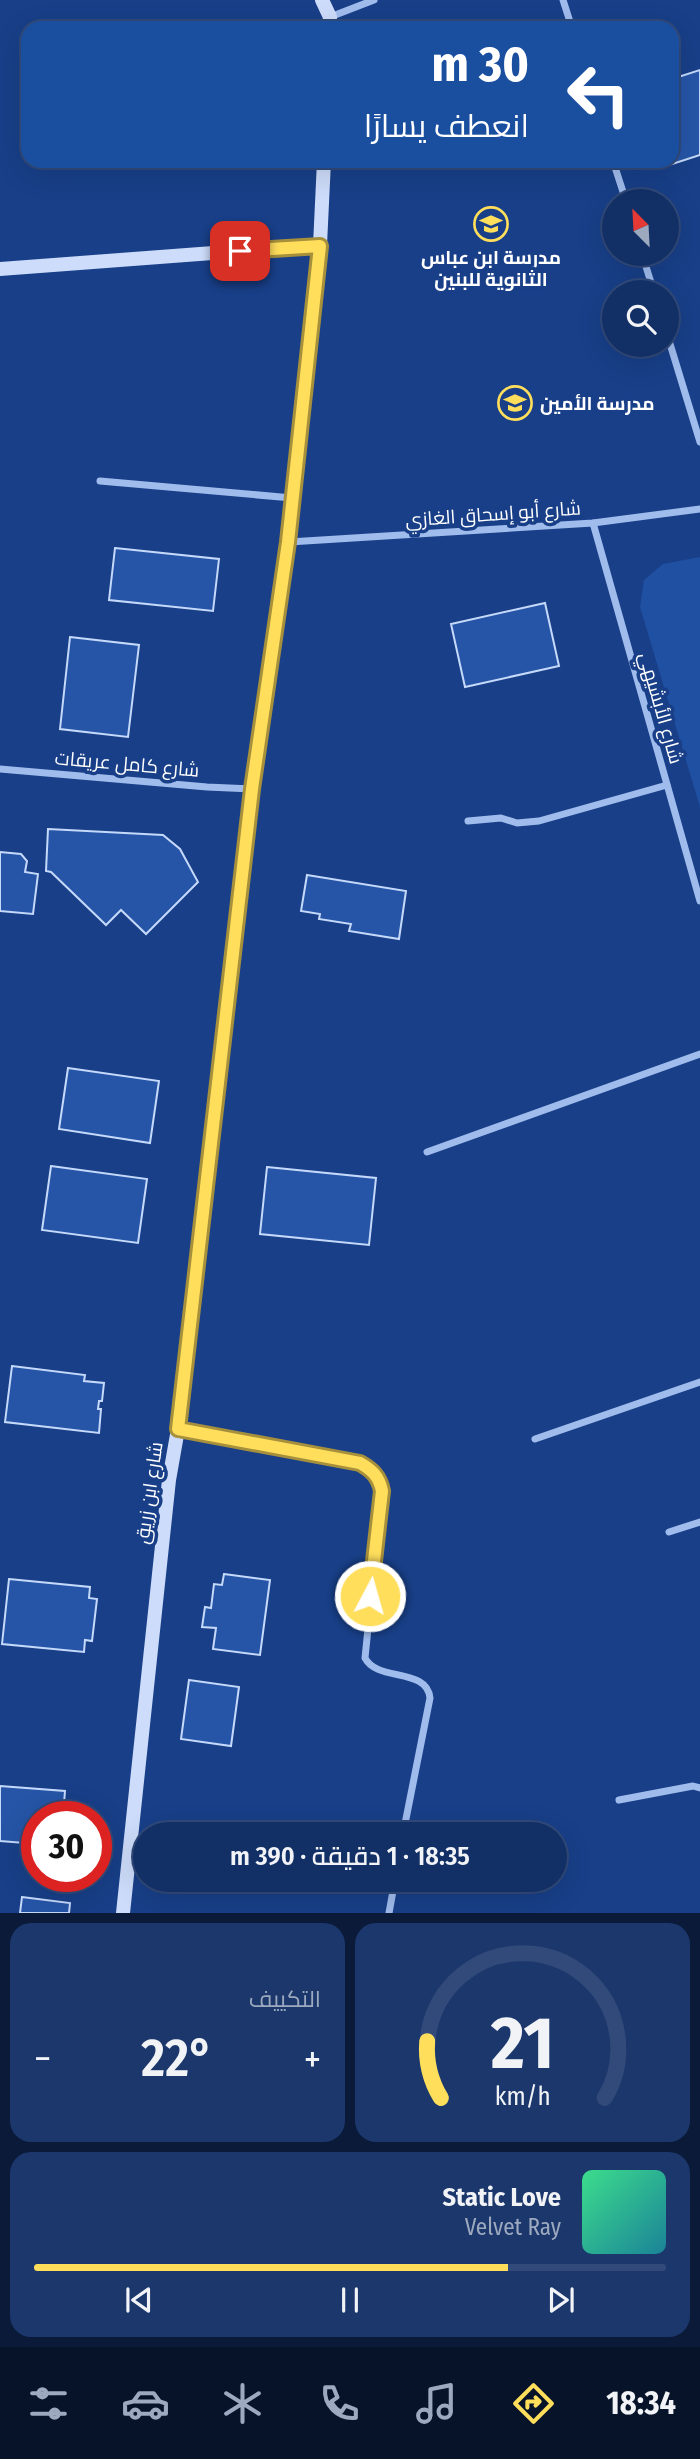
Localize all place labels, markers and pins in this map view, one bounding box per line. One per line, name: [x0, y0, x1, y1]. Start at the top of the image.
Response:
school or university icon: مدرسة ابن عباس الثانوية للبنين: [472, 205, 510, 243]
pin: [210, 221, 270, 281]
place label: مدرسة ابن عباس الثانوية للبنين: [421, 246, 561, 291]
school or university icon: مدرسة الأمين: [496, 384, 534, 422]
place label: مدرسة الأمين: [540, 392, 655, 415]

